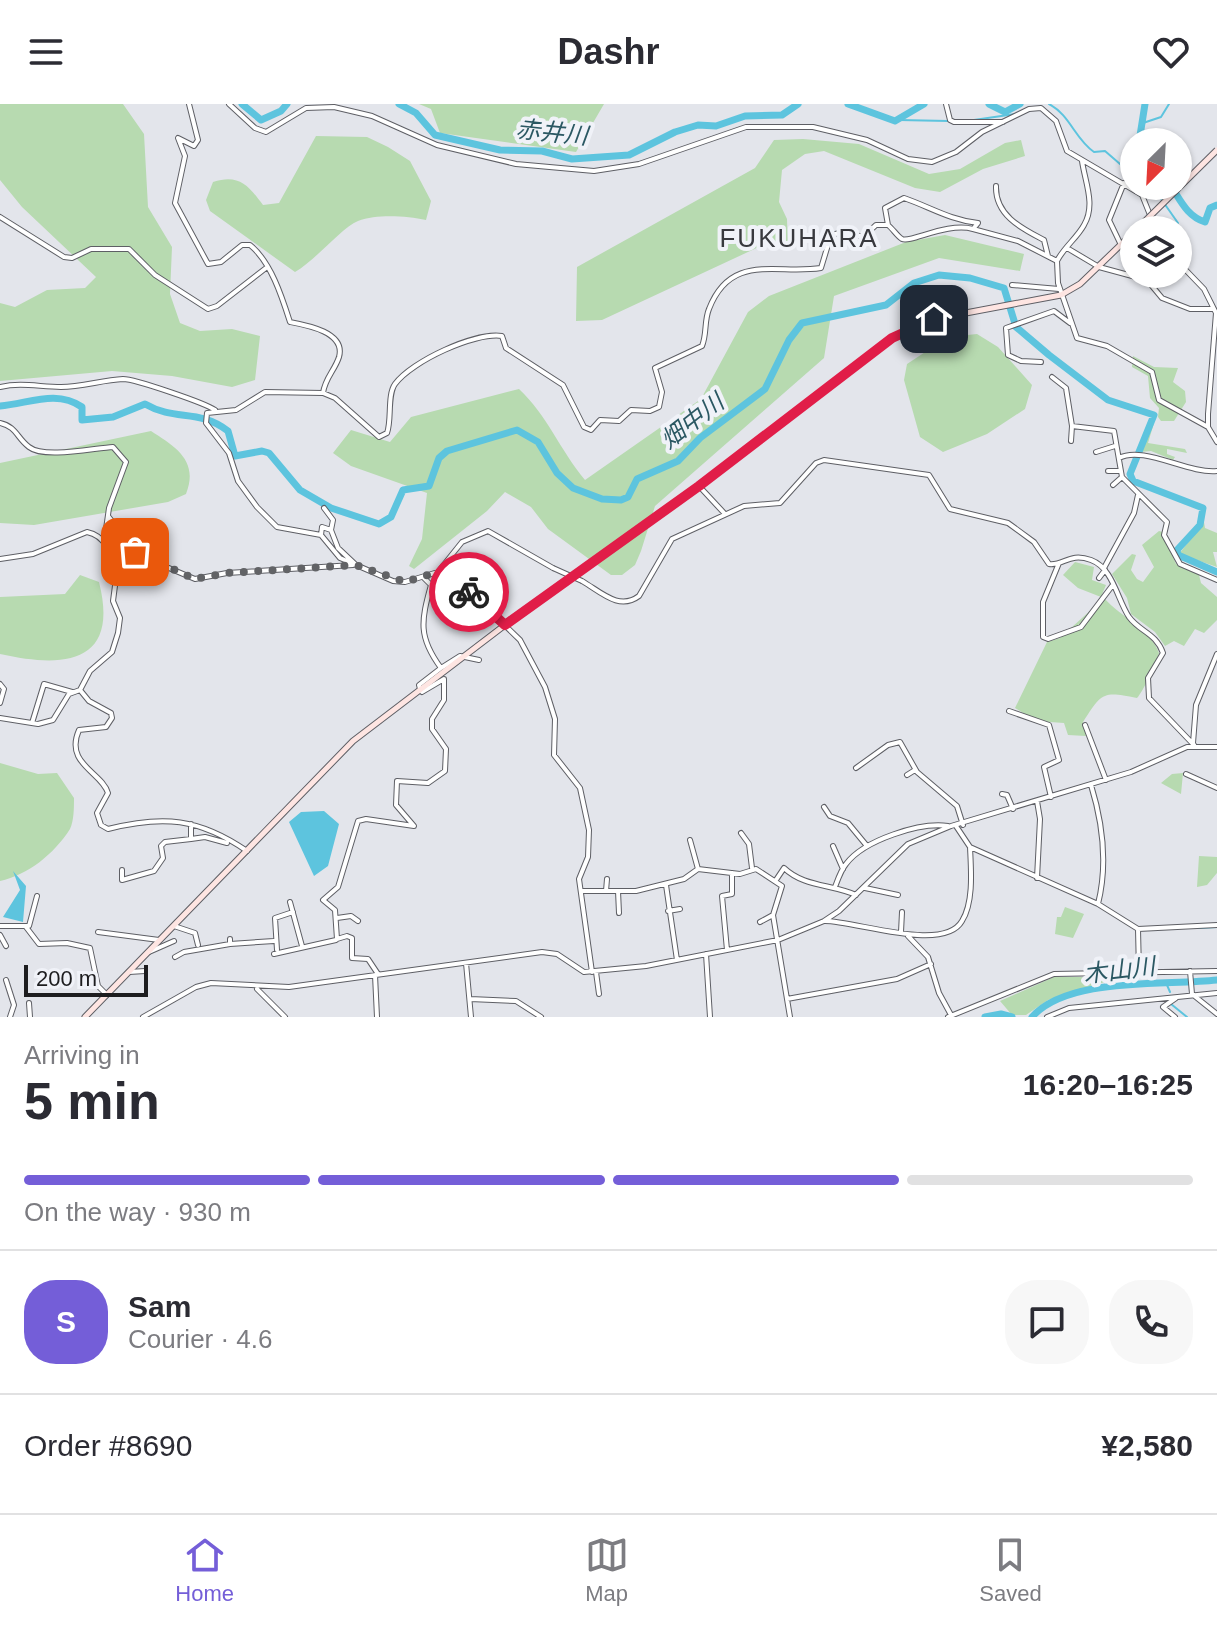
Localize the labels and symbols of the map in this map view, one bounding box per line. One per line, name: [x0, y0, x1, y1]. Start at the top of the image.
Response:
water label: 赤井川: [515, 115, 592, 150]
north arrow: [1120, 128, 1192, 200]
district label: FUKUHARA: [719, 223, 879, 253]
pin: [900, 285, 968, 353]
water label: 畑中川: [655, 386, 731, 454]
pin: [101, 518, 169, 586]
courier: [429, 552, 509, 632]
water label: 木山川: [1082, 952, 1159, 988]
scale bar: [24, 961, 148, 997]

